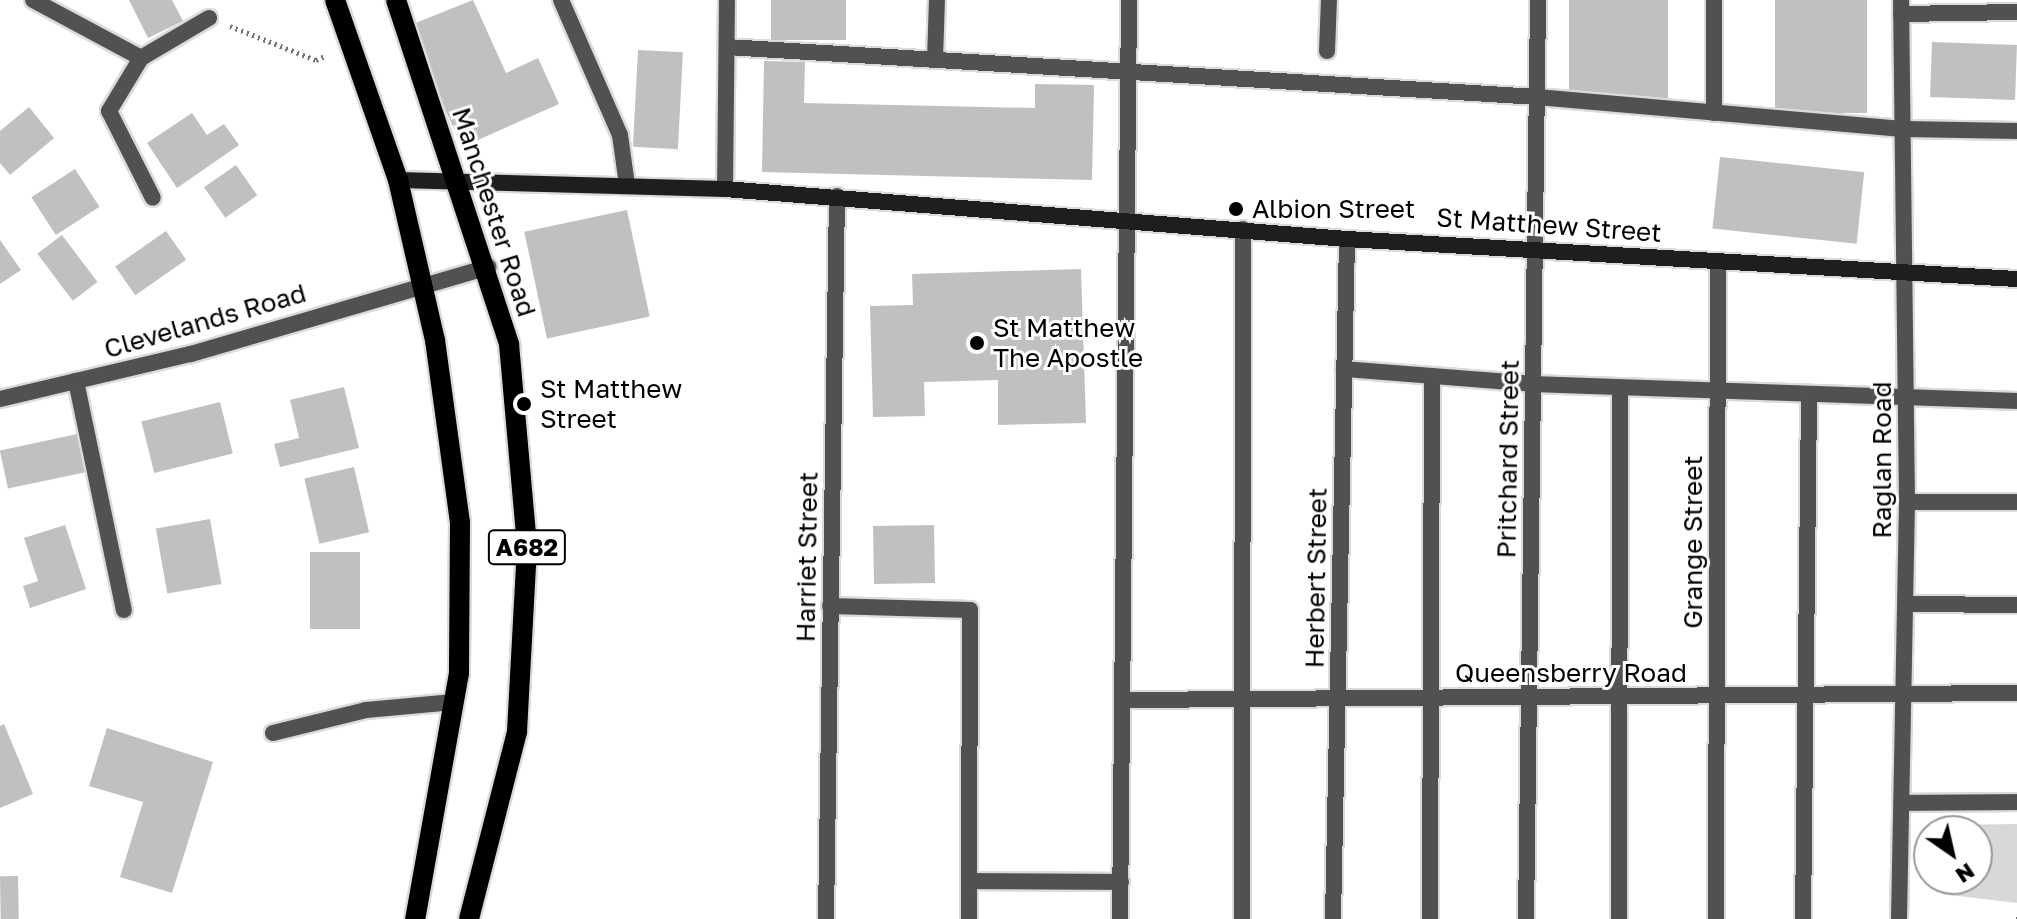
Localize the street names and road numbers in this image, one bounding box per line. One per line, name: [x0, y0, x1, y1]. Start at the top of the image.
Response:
street label: Manchester Road: [445, 104, 543, 320]
street label: St Matthew Street: [1435, 202, 1663, 248]
street label: Clevelands Road: [101, 277, 309, 365]
street label: Pritchard Street: [1491, 359, 1525, 559]
street label: Raglan Road: [1866, 381, 1898, 539]
street label: Grange Street: [1677, 455, 1709, 629]
street label: Harriet Street: [790, 471, 824, 643]
street label: Herbert Street: [1299, 487, 1333, 669]
road number: A682: [487, 527, 567, 567]
street label: Queensberry Road: [1455, 657, 1687, 689]

